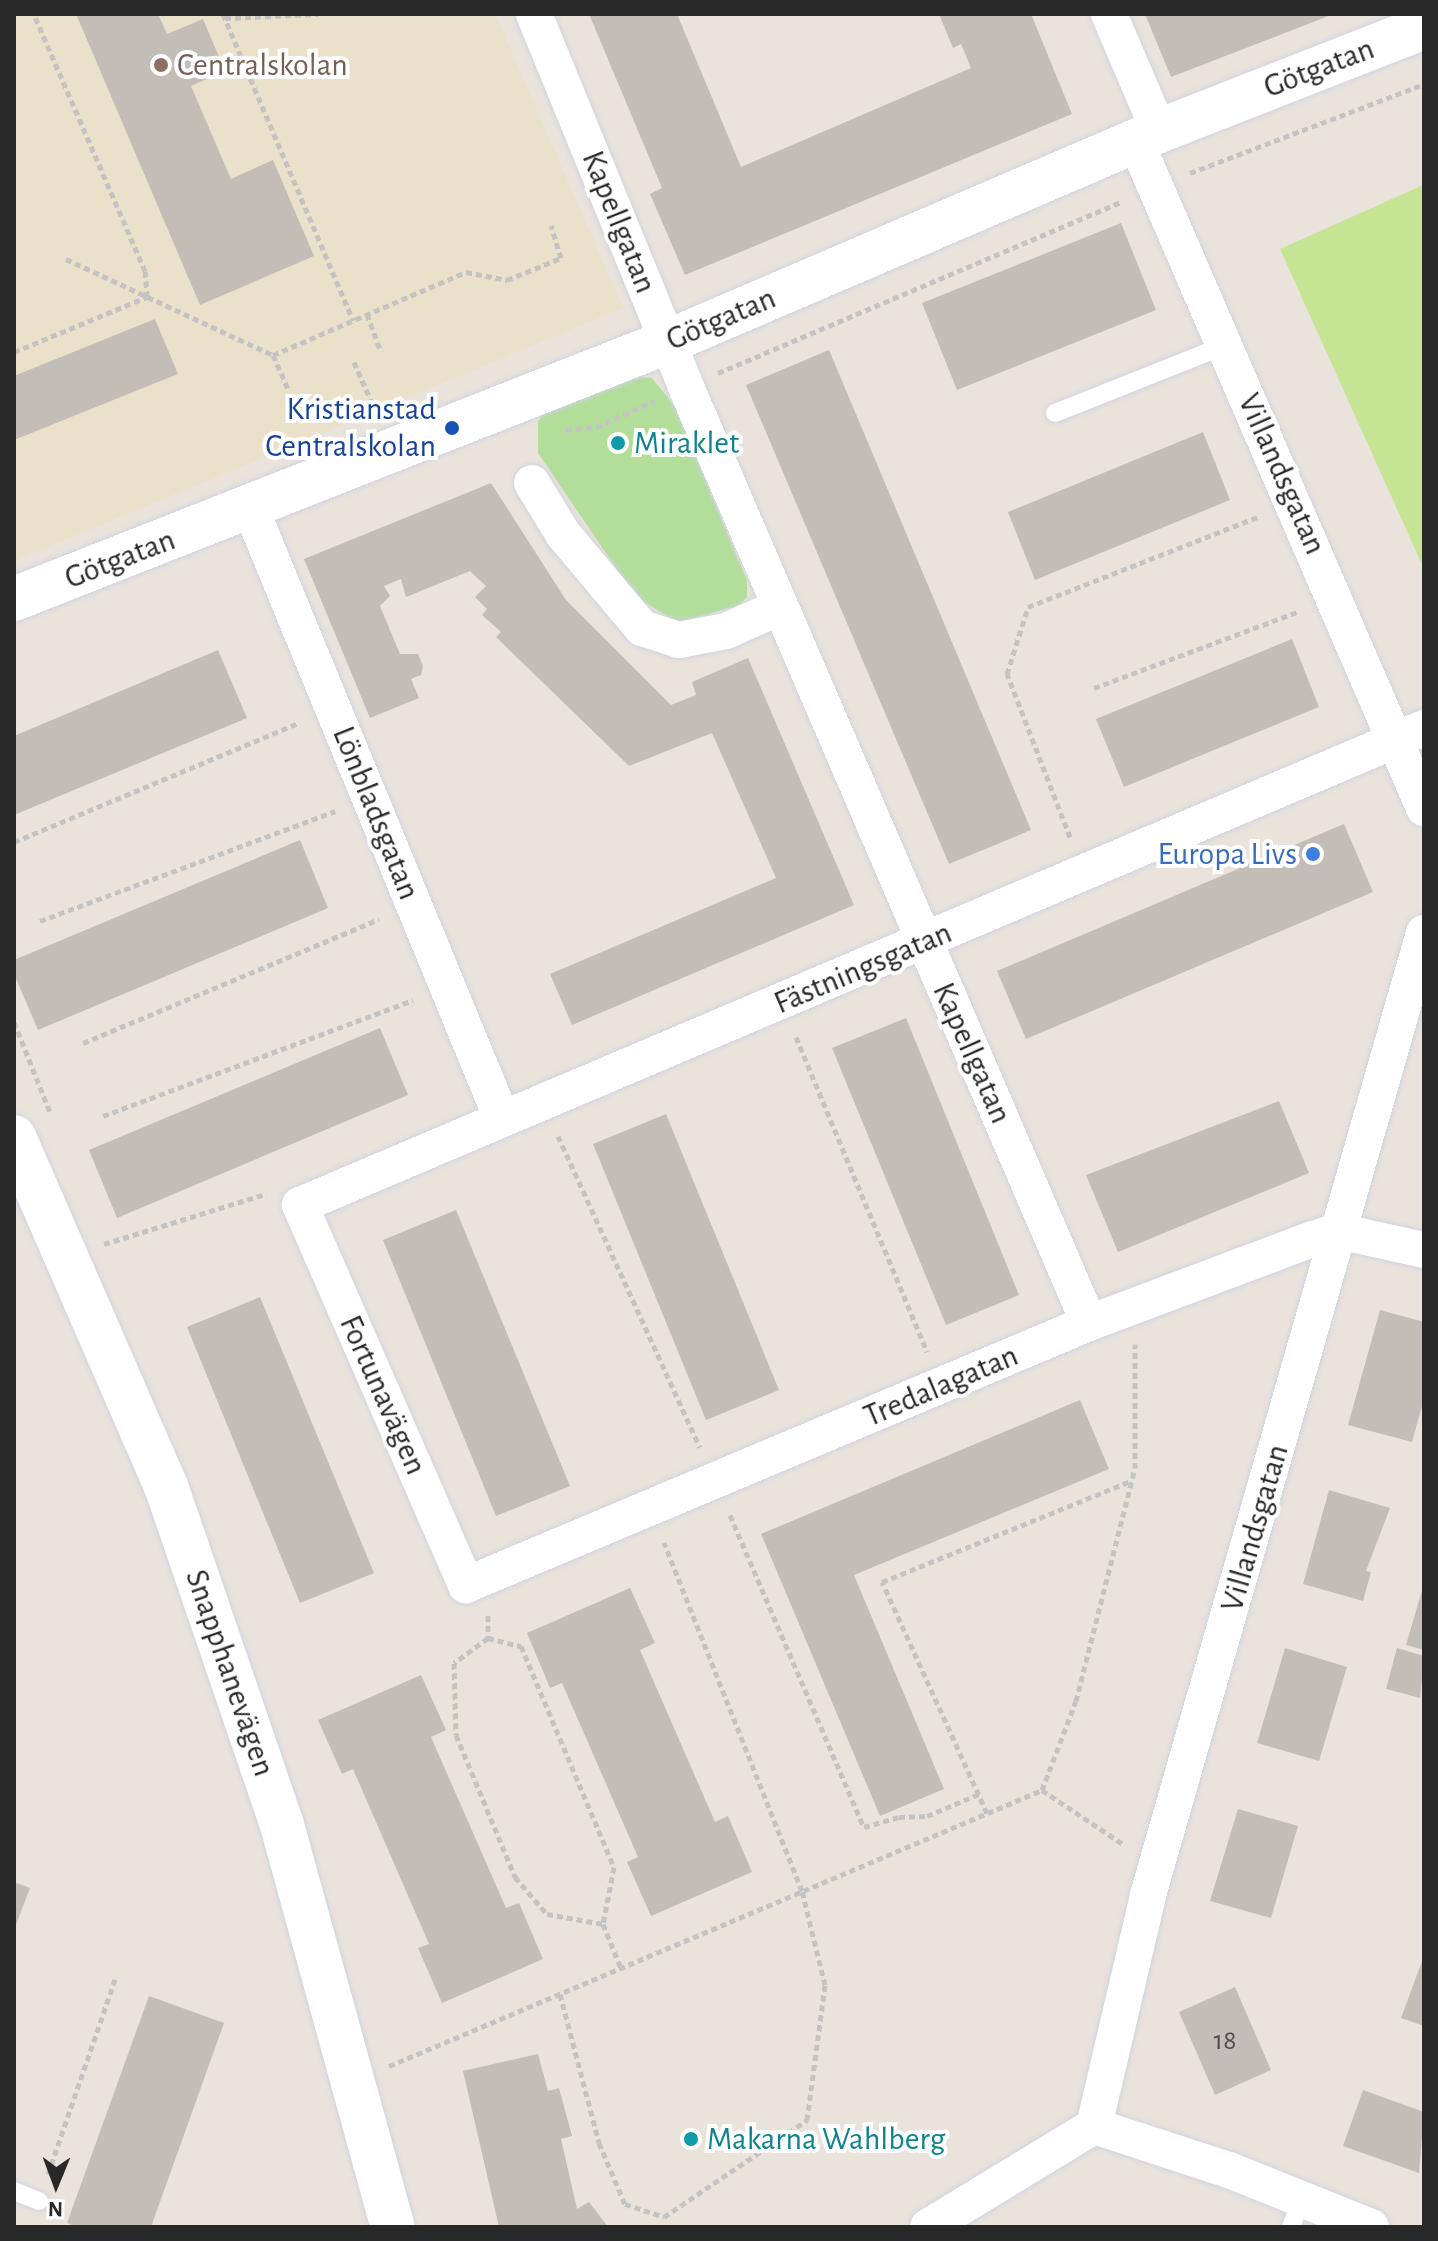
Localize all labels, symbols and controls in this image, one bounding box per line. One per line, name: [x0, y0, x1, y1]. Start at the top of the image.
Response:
street label: Götgatan: [1258, 29, 1380, 107]
place label: Centralskolan: [177, 46, 348, 84]
marker: Centralskolan: [152, 56, 170, 74]
street label: Kapellgatan: [573, 145, 665, 299]
street label: Götgatan: [661, 279, 781, 359]
street label: Villandsgatan: [1229, 388, 1335, 560]
place label: Kristianstad Centralskolan: [265, 391, 436, 466]
marker: Kristianstad Centralskolan: [443, 419, 461, 437]
place label: Miraklet: [634, 424, 739, 462]
marker: Miraklet: [609, 434, 627, 452]
street label: Götgatan: [59, 520, 181, 598]
street label: Lönbladsgatan: [324, 721, 428, 905]
place label: Europa Livs: [1157, 835, 1297, 873]
marker: Europa Livs: [1304, 845, 1322, 863]
street label: Fästningsgatan: [768, 913, 958, 1023]
street label: Kapellgatan: [924, 977, 1020, 1129]
street label: Fortunavägen: [331, 1309, 435, 1481]
street label: Tredalagatan: [858, 1336, 1024, 1436]
street label: Villandsgatan: [1213, 1440, 1297, 1616]
street label: Snapphanevägen: [177, 1565, 283, 1781]
house number: 18: [1214, 2024, 1236, 2058]
place label: Makarna Wahlberg: [707, 2120, 945, 2158]
marker: Makarna Wahlberg: [682, 2130, 700, 2148]
north arrow: [16, 2145, 96, 2225]
text: N: [48, 2198, 63, 2220]

